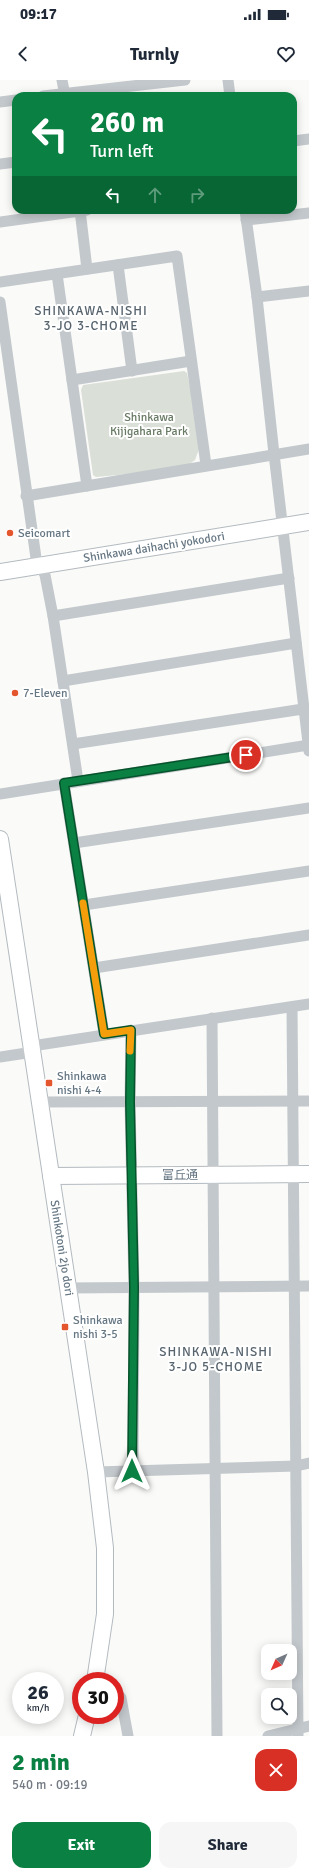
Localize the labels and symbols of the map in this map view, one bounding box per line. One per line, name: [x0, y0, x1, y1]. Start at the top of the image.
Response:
district label: SHINKAWA-NISHI 3-JO 3-CHOME: [34, 303, 148, 334]
park label: Shinkawa Kijigahara Park: [110, 410, 188, 439]
place label: Seicomart: [18, 526, 70, 541]
marker: Seicomart: [5, 528, 15, 538]
street label: Shinkawa daihachi yokodori: [82, 529, 226, 566]
place label: 7-Eleven: [23, 686, 68, 701]
marker: 7-Eleven: [10, 688, 20, 698]
pin: [229, 738, 263, 772]
place label: Shinkawa nishi 4-4: [57, 1069, 107, 1098]
marker: Shinkawa nishi 4-4: [44, 1078, 54, 1088]
street label: 富丘通: [162, 1168, 198, 1183]
street label: Shinkotoni 2jo dori: [47, 1199, 76, 1297]
place label: Shinkawa nishi 3-5: [73, 1313, 123, 1342]
marker: Shinkawa nishi 3-5: [60, 1322, 70, 1332]
district label: SHINKAWA-NISHI 3-JO 5-CHOME: [159, 1344, 273, 1375]
position arrow: [111, 1450, 153, 1492]
north arrow: [261, 1644, 297, 1680]
speed limit sign: 30: [72, 1672, 124, 1724]

